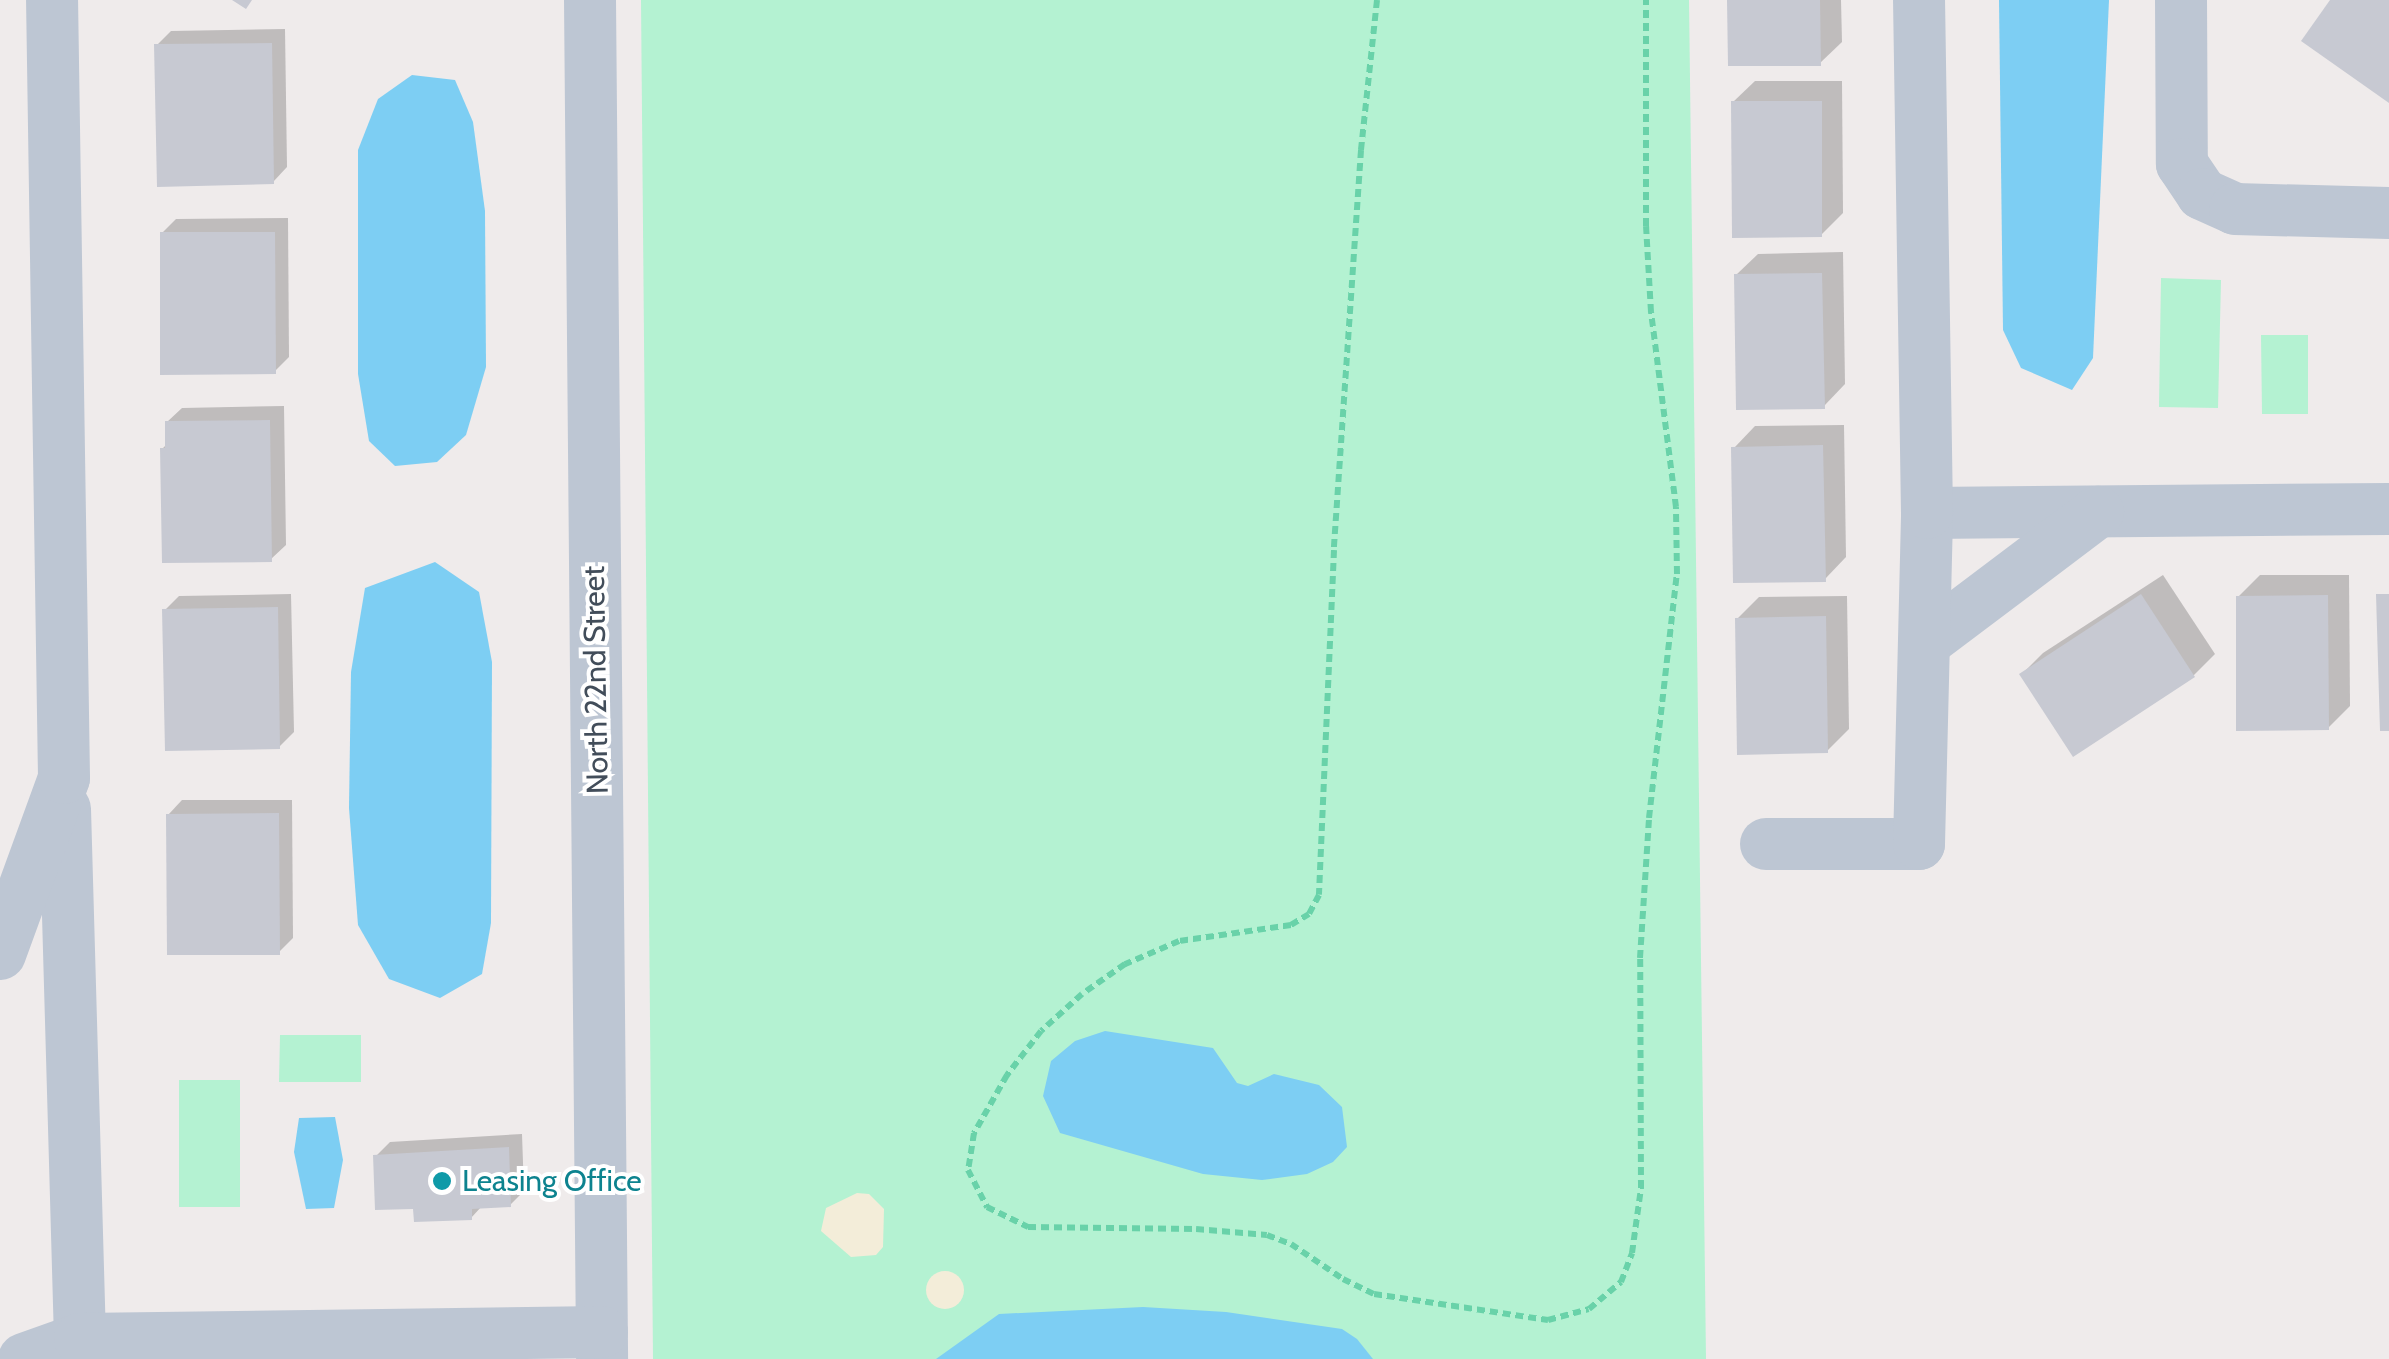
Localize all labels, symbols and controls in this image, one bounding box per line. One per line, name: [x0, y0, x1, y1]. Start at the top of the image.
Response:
street label: North 22nd Street: [576, 565, 616, 795]
place label: Leasing Office: [462, 1163, 642, 1199]
marker: Leasing Office: [431, 1170, 453, 1192]

